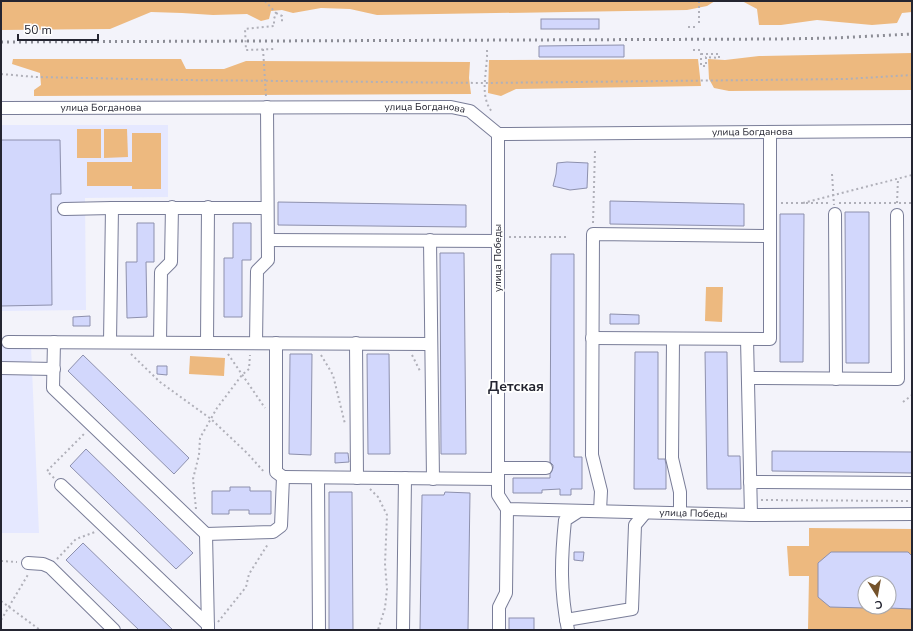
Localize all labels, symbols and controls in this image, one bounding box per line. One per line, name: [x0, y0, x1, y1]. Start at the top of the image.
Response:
scale bar: [18, 16, 98, 42]
text: 50 m: [24, 22, 52, 38]
street label: улица Богданова: [385, 100, 467, 117]
street label: улица Богданова: [61, 101, 141, 115]
street label: улица Богданова: [712, 125, 793, 139]
street label: улица Победы: [491, 224, 505, 292]
district label: Детская: [488, 377, 544, 396]
street label: улица Победы: [659, 506, 727, 521]
north arrow: [857, 575, 897, 615]
text: С: [873, 596, 884, 613]

